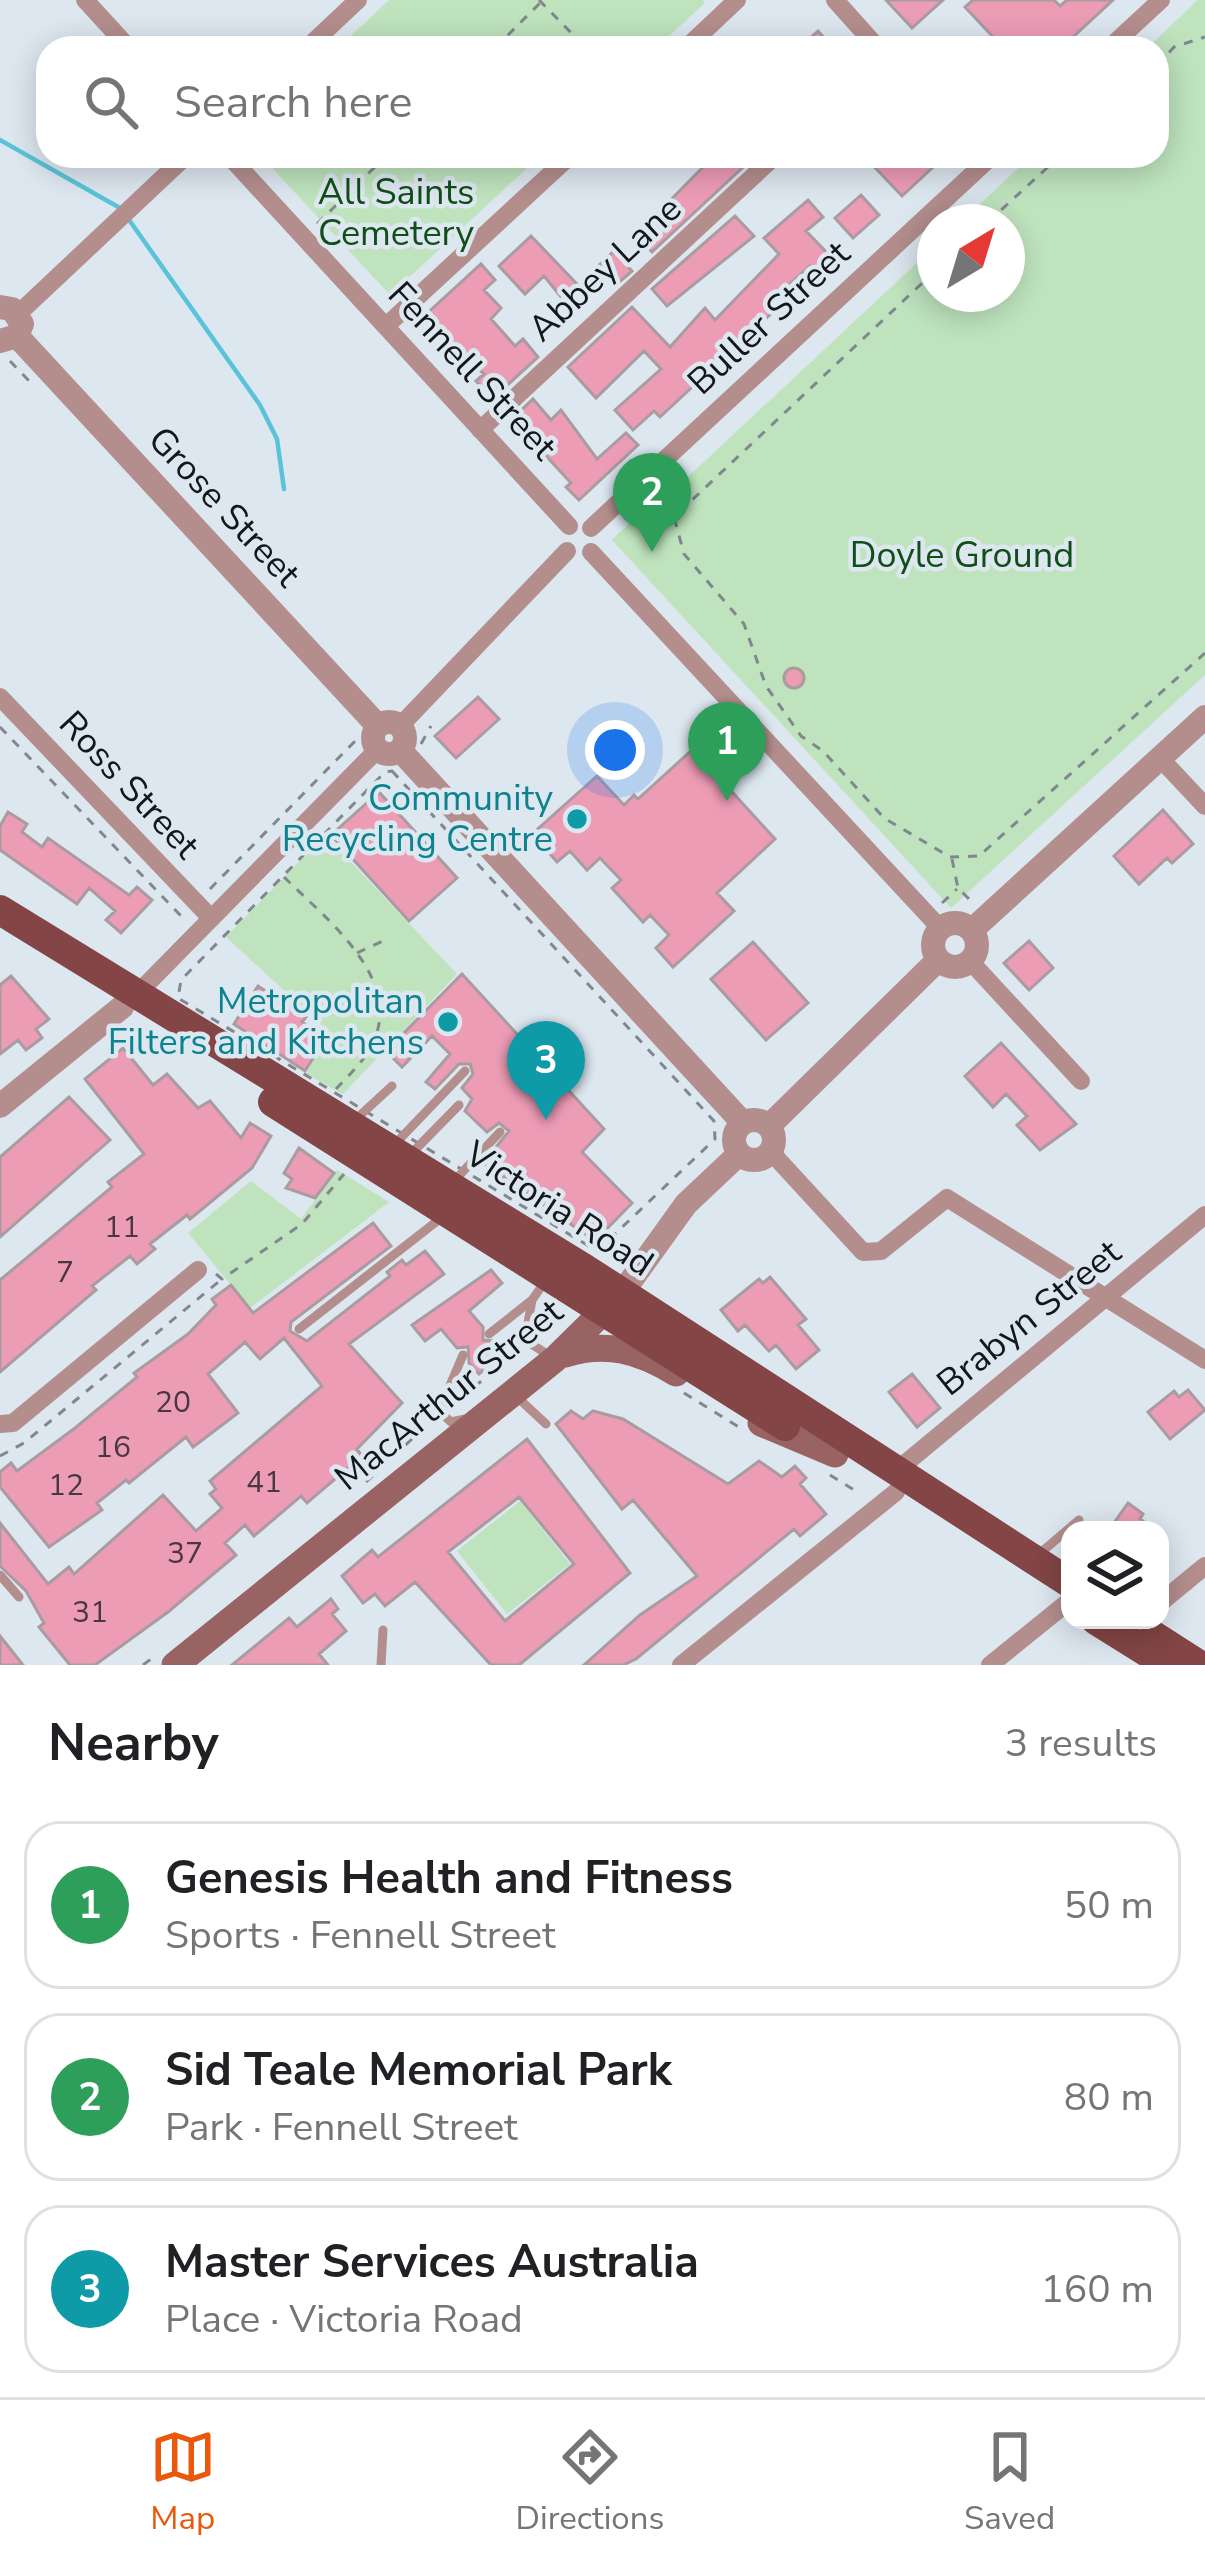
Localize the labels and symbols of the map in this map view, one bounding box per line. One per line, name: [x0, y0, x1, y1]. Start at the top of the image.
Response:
park label: All Saints Cemetery: [318, 168, 475, 258]
street label: Abbey Lane: [518, 185, 692, 353]
north arrow: [917, 204, 1025, 312]
street label: Buller Street: [677, 230, 861, 406]
street label: Fennell Street: [377, 271, 568, 471]
street label: Grose Street: [137, 416, 311, 598]
pin: 2: [613, 453, 691, 552]
park label: Doyle Ground: [850, 531, 1074, 580]
street label: Ross Street: [48, 700, 211, 870]
pin: 1: [688, 702, 766, 801]
your location: [585, 720, 645, 780]
place label: Community Recycling Centre: [282, 774, 553, 864]
marker: Community Recycling Centre: [564, 806, 590, 832]
place label: Metropolitan Filters and Kitchens: [108, 977, 424, 1067]
marker: Metropolitan Filters and Kitchens: [435, 1009, 461, 1035]
pin: 3: [507, 1021, 585, 1120]
street label: Victoria Road: [454, 1129, 663, 1288]
house number: 11: [104, 1207, 140, 1248]
street label: Brabyn Street: [927, 1228, 1131, 1407]
house number: 7: [56, 1252, 74, 1293]
street label: MacArthur Street: [325, 1288, 574, 1502]
house number: 20: [155, 1382, 191, 1423]
house number: 16: [95, 1427, 131, 1468]
house number: 41: [246, 1462, 282, 1503]
house number: 12: [48, 1465, 84, 1506]
house number: 37: [167, 1533, 203, 1574]
house number: 31: [72, 1592, 108, 1633]

